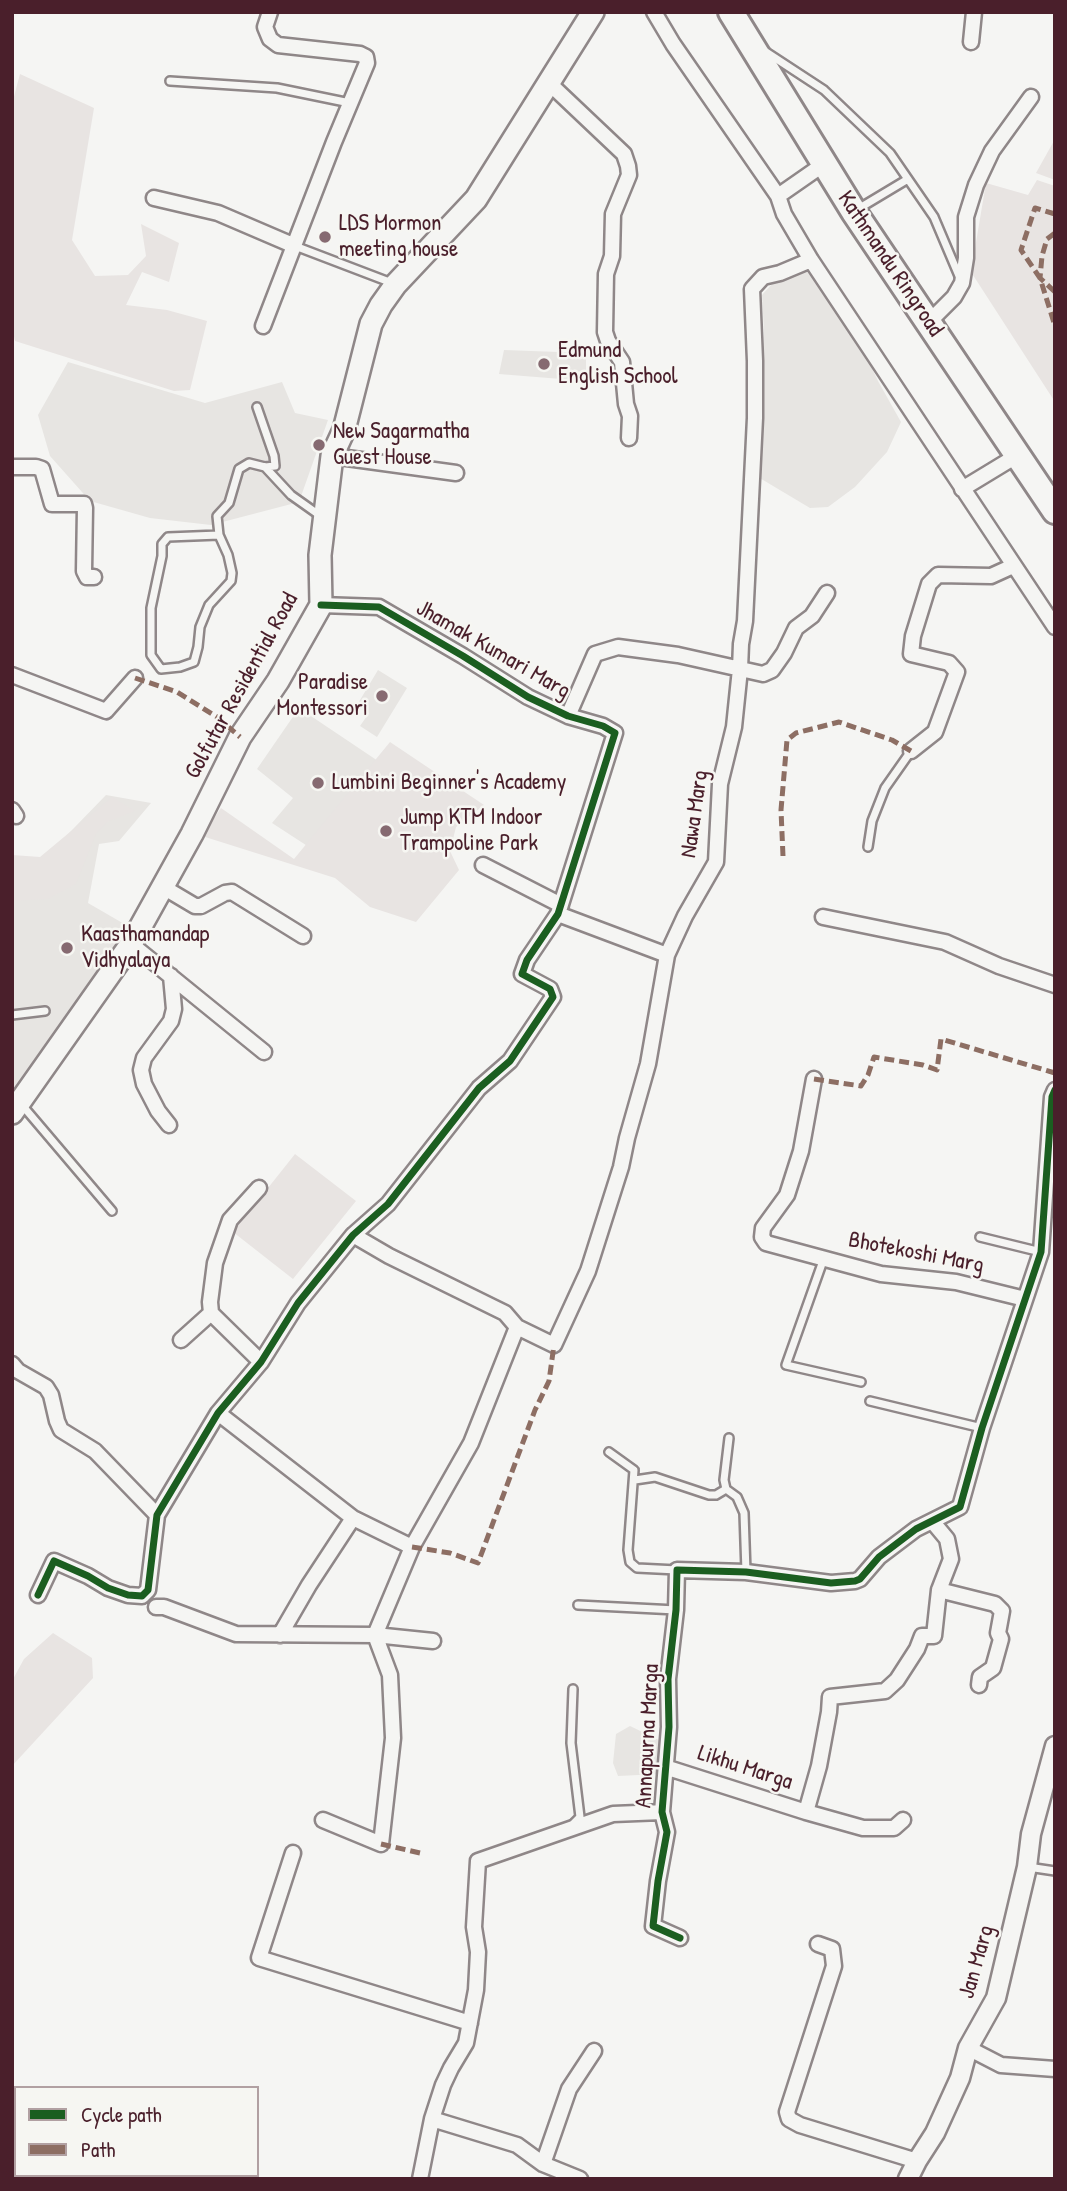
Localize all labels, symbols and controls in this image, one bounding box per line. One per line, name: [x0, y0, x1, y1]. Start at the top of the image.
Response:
street label: Kathmandu Ringroad: [831, 186, 949, 342]
place label: LDS Mormon meeting house: [339, 210, 458, 264]
marker: LDS Mormon meeting house: [317, 229, 333, 245]
place label: Edmund English School: [558, 337, 678, 391]
marker: Edmund English School: [536, 356, 552, 372]
place label: New Sagarmatha Guest House: [333, 418, 469, 472]
marker: New Sagarmatha Guest House: [311, 437, 327, 453]
street label: Golfutar Residential Road: [179, 588, 305, 784]
street label: Jhamak Kumari Marg: [411, 595, 575, 705]
place label: Paradise Montessori: [277, 669, 368, 723]
marker: Paradise Montessori: [374, 688, 390, 704]
place label: Lumbini Beginner's Academy: [332, 769, 566, 797]
street label: Nawa Marg: [675, 769, 715, 859]
marker: Lumbini Beginner's Academy: [310, 775, 326, 791]
place label: Jump KTM Indoor Trampoline Park: [400, 804, 542, 858]
marker: Jump KTM Indoor Trampoline Park: [378, 823, 394, 839]
place label: Kaasthamandap Vidhyalaya: [81, 921, 209, 975]
marker: Kaasthamandap Vidhyalaya: [59, 940, 75, 956]
street label: Bhotekoshi Marg: [846, 1226, 986, 1280]
street label: Annapurna Marga: [630, 1663, 666, 1809]
street label: Likhu Marga: [694, 1740, 796, 1796]
street label: Jan Marg: [953, 1922, 1001, 2002]
legend: [14, 2086, 259, 2177]
text: Cycle path: [81, 2100, 162, 2129]
text: Path: [81, 2135, 115, 2164]

